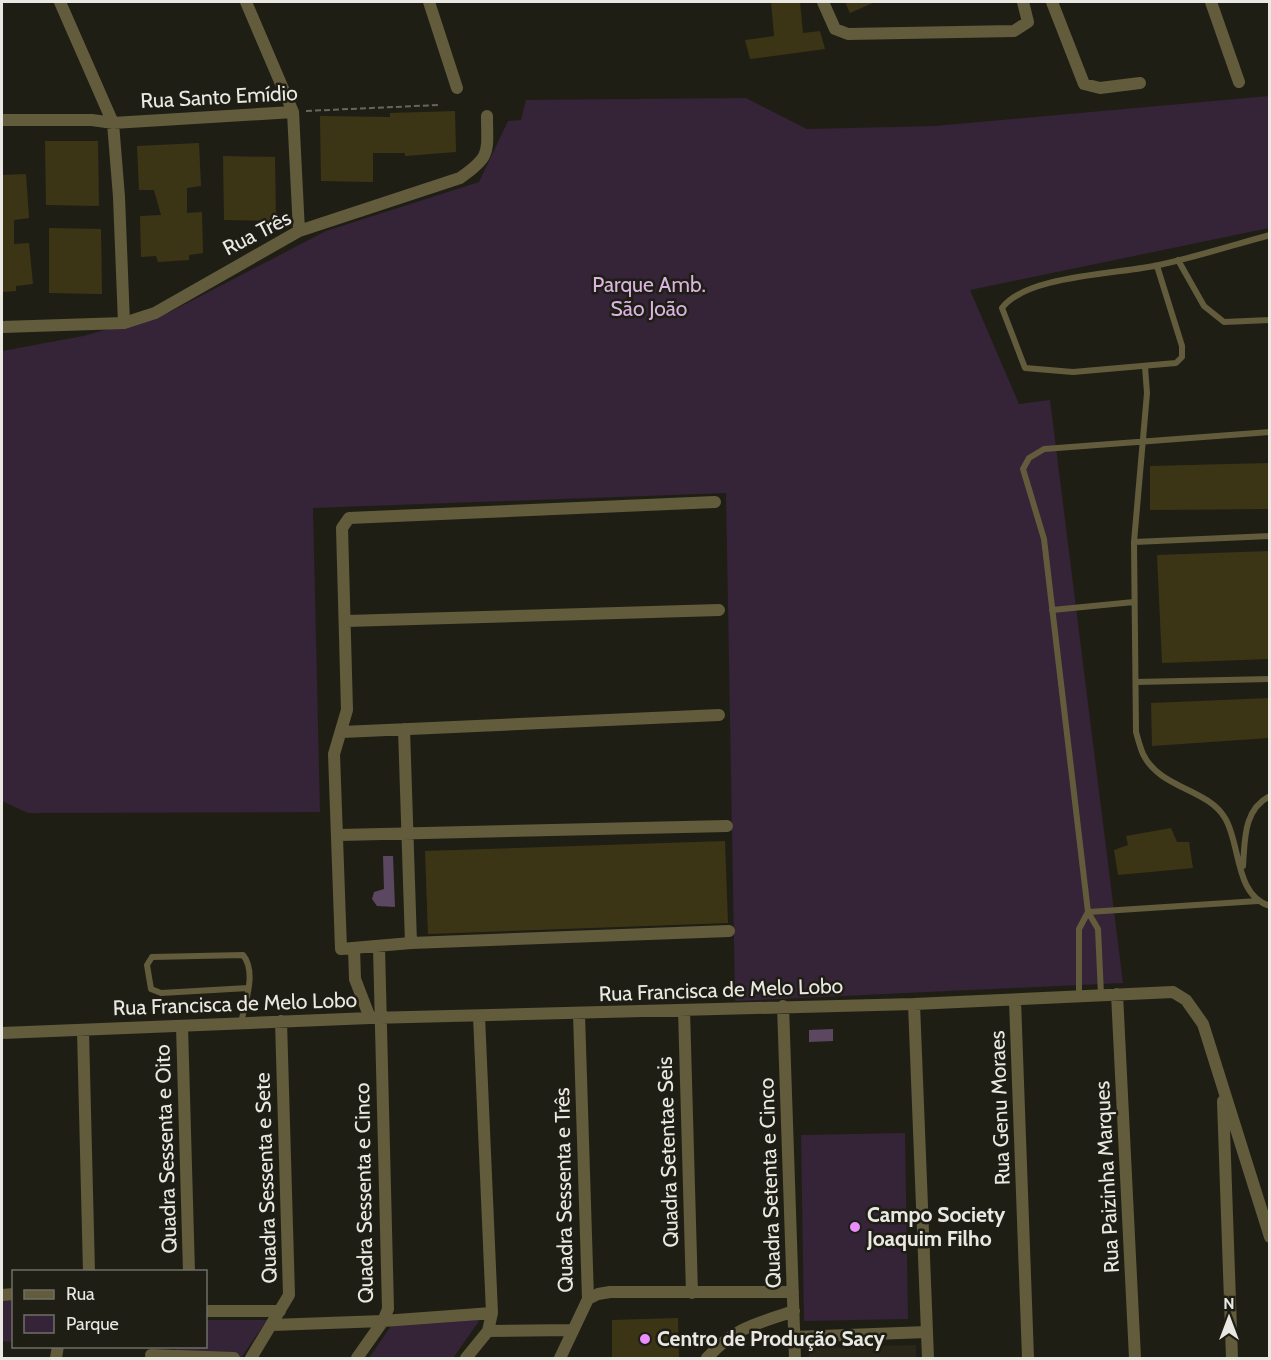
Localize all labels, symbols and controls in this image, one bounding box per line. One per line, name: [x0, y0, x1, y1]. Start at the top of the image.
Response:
street label: Rua Santo Emídio: [140, 80, 298, 113]
street label: Rua Três: [218, 205, 295, 260]
park label: Parque Amb. São João: [592, 272, 706, 321]
street label: Rua Francisca de Melo Lobo: [598, 973, 844, 1006]
street label: Rua Francisca de Melo Lobo: [112, 987, 358, 1020]
street label: Rua Genu Moraes: [984, 1030, 1015, 1186]
street label: Quadra Sessenta e Oito: [149, 1044, 182, 1254]
street label: Quadra Setentae Seis: [652, 1056, 683, 1248]
street label: Quadra Sessenta e Sete: [249, 1072, 282, 1284]
street label: Quadra Setenta e Cinco: [753, 1077, 786, 1289]
street label: Rua Paizinha Marques: [1089, 1080, 1124, 1274]
street label: Quadra Sessenta e Cinco: [349, 1082, 378, 1304]
street label: Quadra Sessenta e Três: [549, 1087, 578, 1293]
place label: Campo Society Joaquim Filho: [866, 1202, 1006, 1251]
marker: Campo Society Joaquim Filho: [848, 1220, 862, 1234]
legend: [12, 1270, 207, 1348]
text: Rua: [66, 1283, 95, 1305]
north arrow: [1199, 1288, 1259, 1348]
text: N: [1223, 1294, 1235, 1313]
text: Parque: [66, 1313, 119, 1335]
place label: Centro de Produção Sacy: [657, 1326, 886, 1351]
marker: Centro de Produção Sacy: [638, 1332, 652, 1346]

